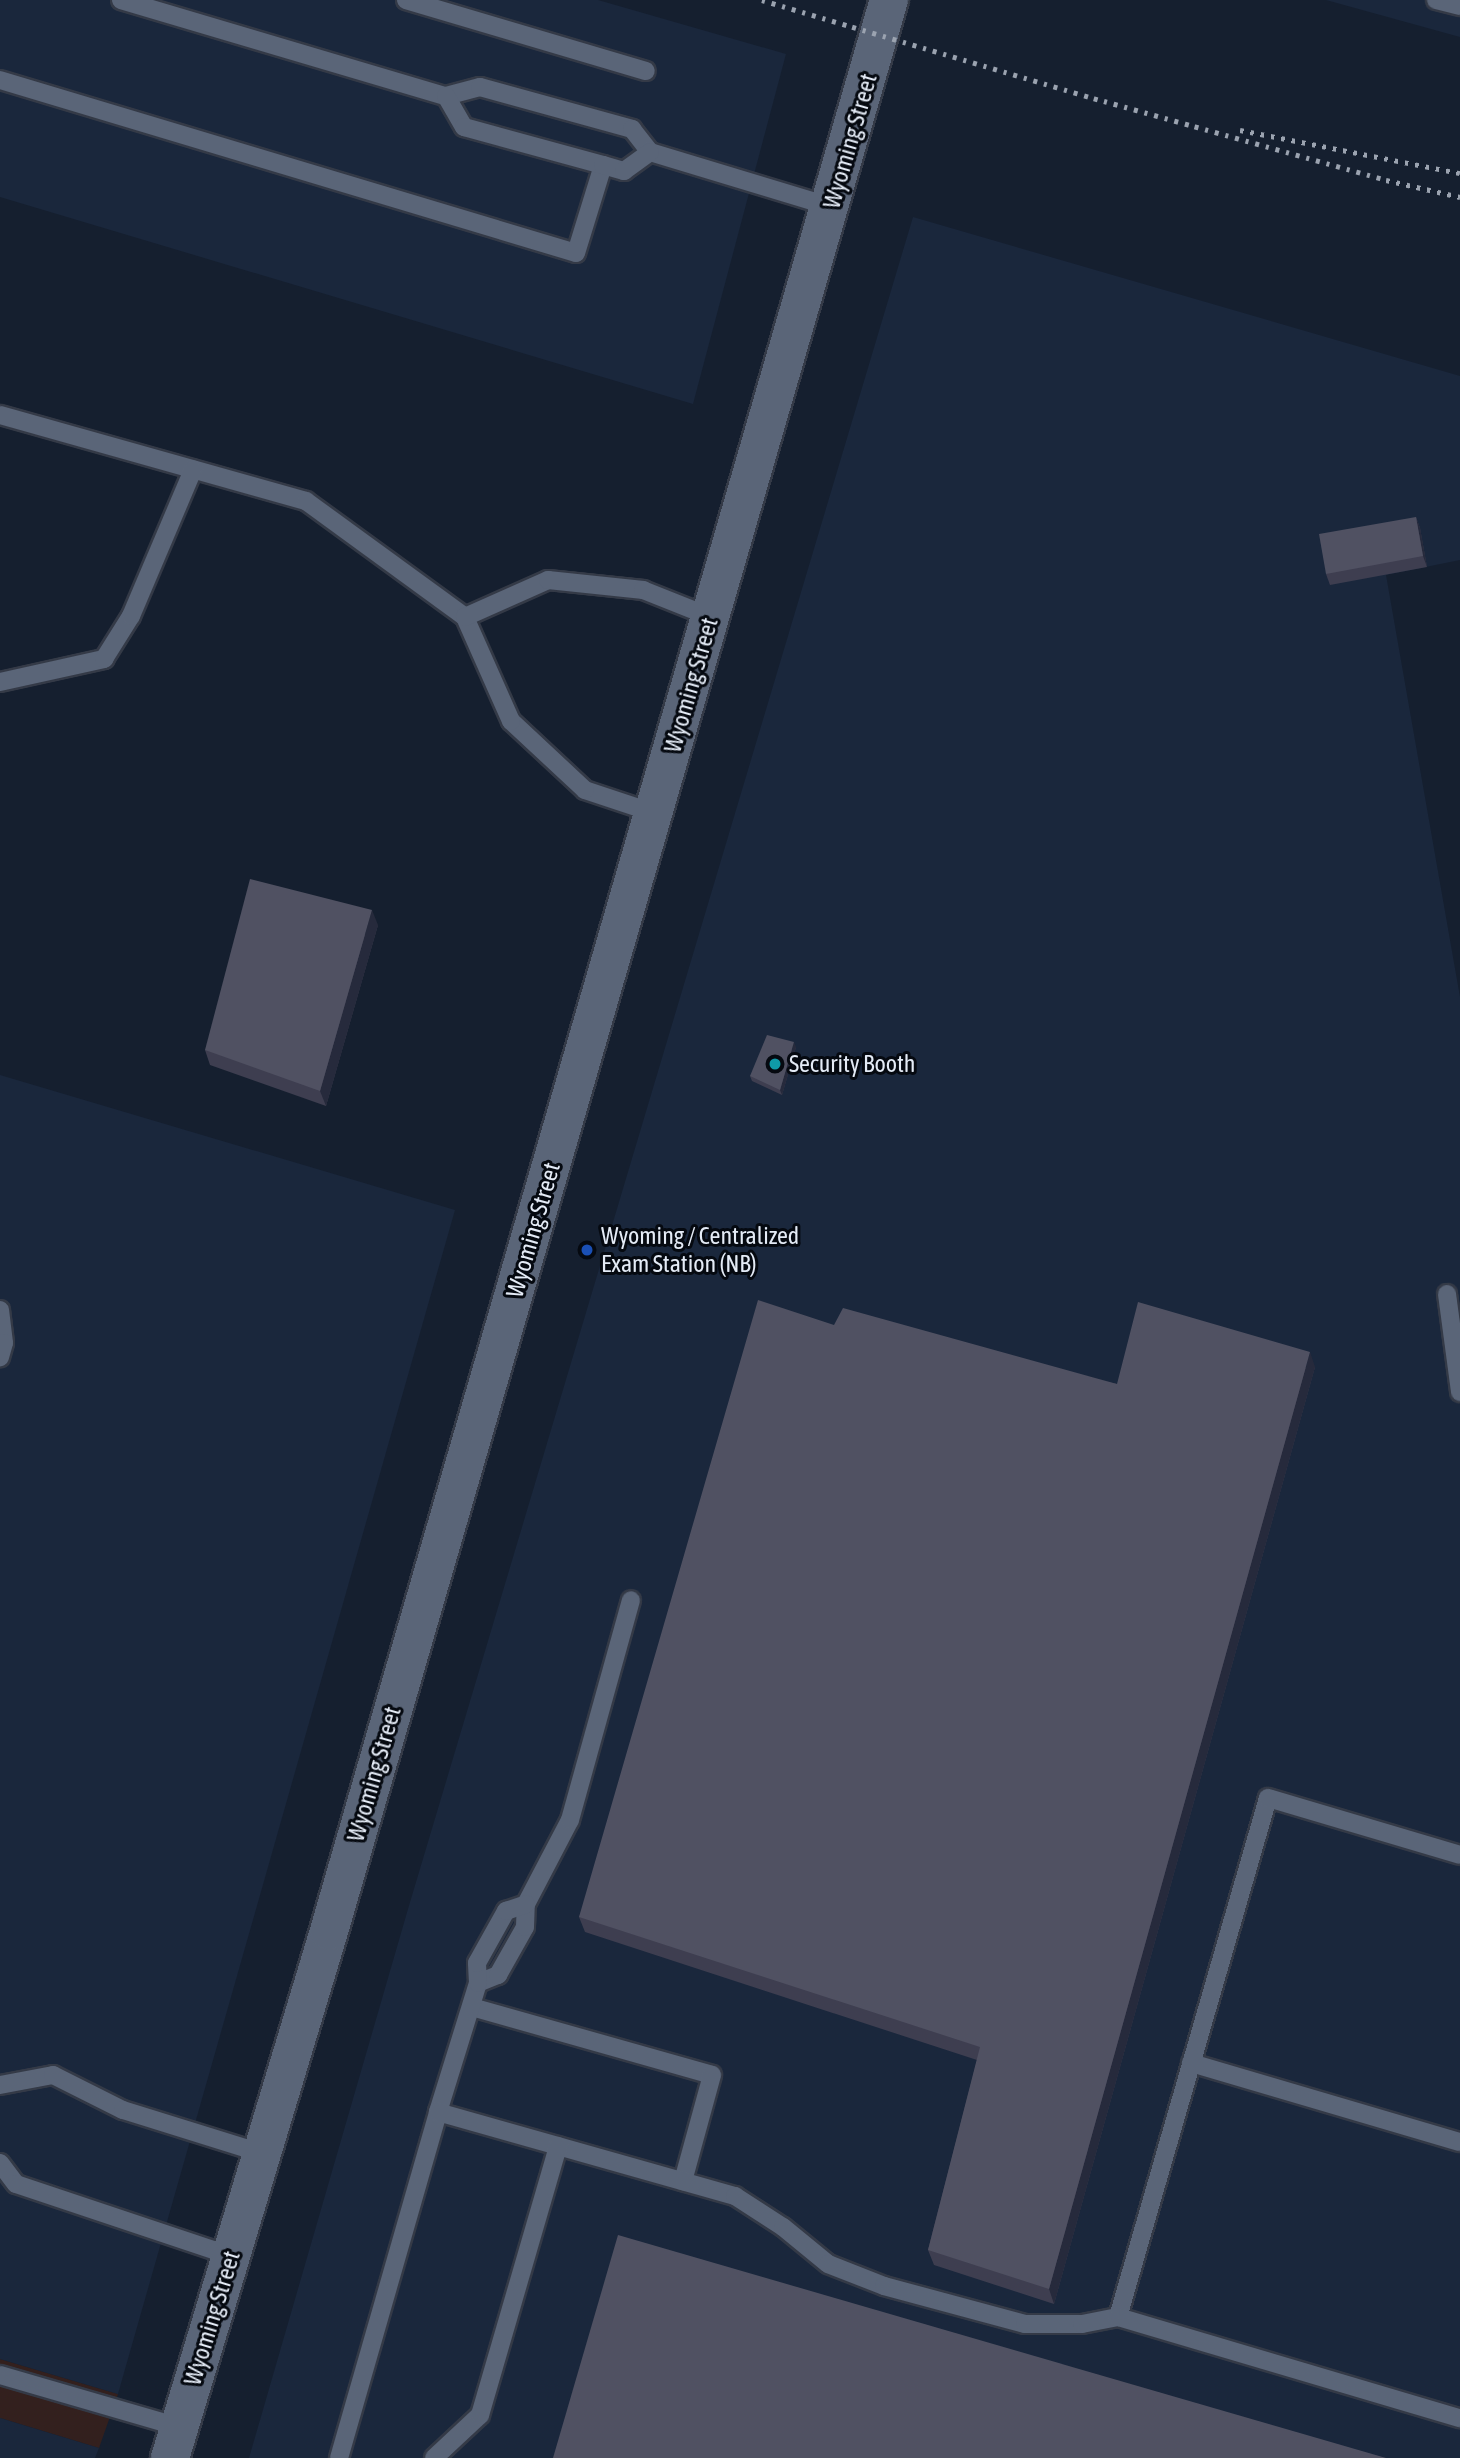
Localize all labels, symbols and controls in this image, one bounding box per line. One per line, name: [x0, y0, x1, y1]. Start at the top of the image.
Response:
street label: Wyoming Street: [817, 70, 883, 212]
street label: Wyoming Street: [658, 614, 724, 756]
place label: Security Booth: [789, 1050, 916, 1078]
marker: Security Booth: [767, 1056, 783, 1072]
street label: Wyoming Street: [500, 1159, 566, 1301]
place label: Wyoming / Centralized Exam Station (NB): [601, 1222, 799, 1278]
marker: Wyoming / Centralized Exam Station (NB): [579, 1242, 595, 1258]
street label: Wyoming Street: [341, 1703, 407, 1845]
street label: Wyoming Street: [178, 2247, 246, 2389]

